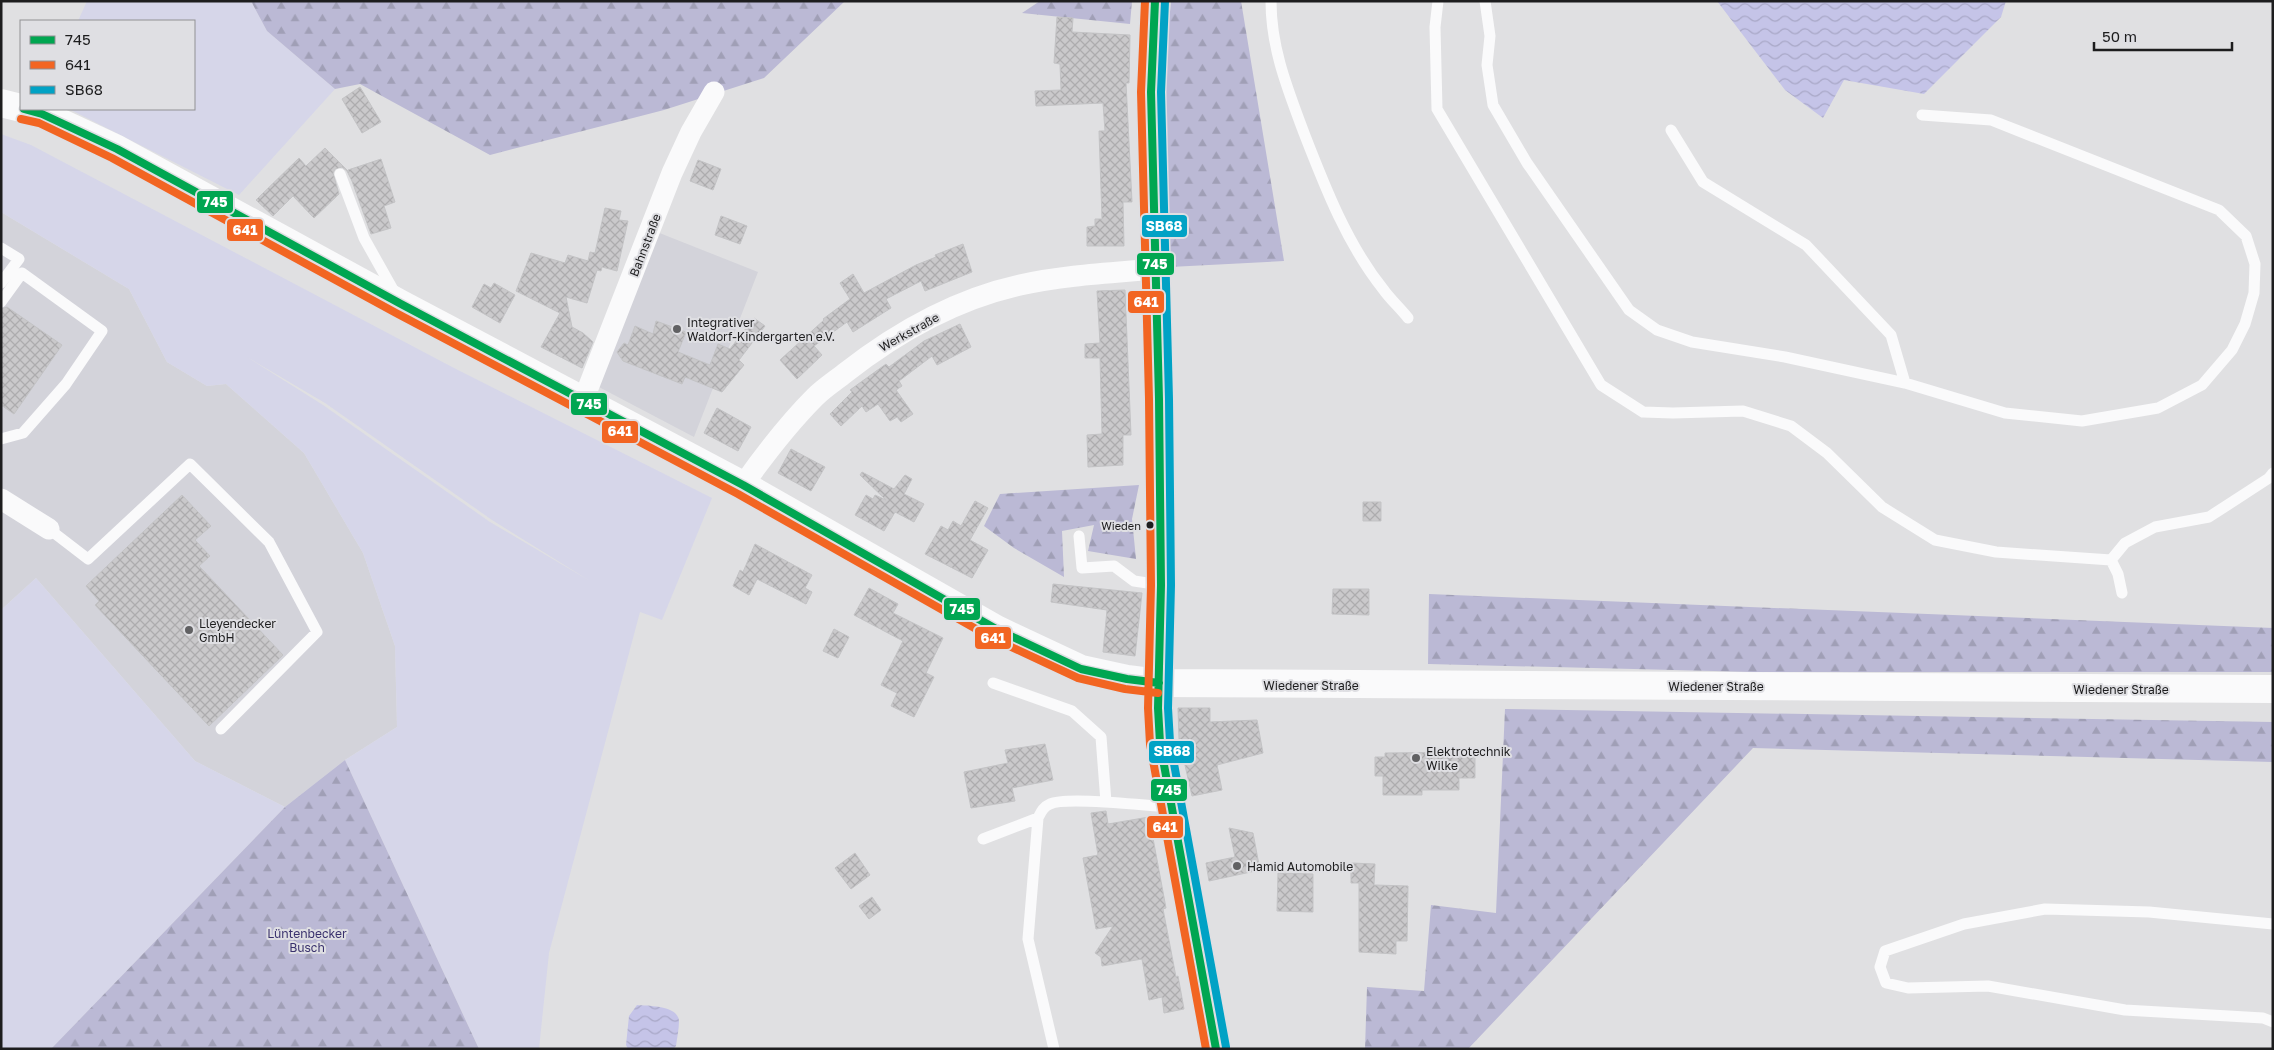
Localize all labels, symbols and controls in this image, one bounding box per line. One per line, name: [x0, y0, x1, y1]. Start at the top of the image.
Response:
legend: [20, 20, 195, 110]
scale bar: [2094, 20, 2232, 52]
text: 50 m: [2102, 27, 2137, 45]
text: 745: [65, 30, 91, 48]
text: 641: [65, 55, 91, 73]
text: SB68: [65, 80, 103, 98]
line badge: 745: [196, 190, 234, 214]
text: 745: [203, 193, 228, 210]
street label: Bahnstraße: [626, 211, 664, 279]
line badge: SB68: [1141, 214, 1188, 238]
text: SB68: [1145, 217, 1183, 234]
line badge: 641: [226, 218, 264, 242]
text: 641: [233, 221, 257, 238]
line badge: 745: [1136, 252, 1175, 276]
text: 745: [1143, 255, 1168, 272]
line badge: 641: [1127, 290, 1165, 314]
text: 641: [1134, 293, 1158, 310]
street label: Werkstraße: [877, 309, 941, 355]
place label: Integrativer Waldorf-Kindergarten e.V.: [687, 315, 835, 344]
marker: Integrativer Waldorf-Kindergarten e.V.: [671, 323, 683, 335]
line badge: 745: [570, 392, 608, 416]
text: 745: [577, 395, 602, 412]
line badge: 641: [601, 420, 639, 444]
text: 641: [608, 422, 632, 439]
place label: Wieden: [1101, 519, 1141, 532]
marker: Wieden: [1145, 520, 1155, 530]
line badge: 745: [943, 597, 981, 621]
text: 745: [950, 600, 975, 617]
place label: Lleyendecker GmbH: [199, 616, 276, 645]
marker: Lleyendecker GmbH: [183, 624, 195, 636]
line badge: 641: [974, 626, 1012, 650]
text: 641: [981, 629, 1005, 646]
street label: Wiedener Straße: [1263, 678, 1359, 693]
street label: Wiedener Straße: [1668, 679, 1764, 694]
street label: Wiedener Straße: [2073, 682, 2169, 697]
line badge: SB68: [1148, 740, 1195, 764]
text: SB68: [1153, 742, 1191, 759]
place label: Elektrotechnik Wilke: [1426, 744, 1511, 773]
marker: Elektrotechnik Wilke: [1410, 752, 1422, 764]
line badge: 745: [1150, 778, 1188, 802]
text: 745: [1157, 781, 1182, 798]
line badge: 641: [1146, 815, 1184, 839]
text: 641: [1153, 818, 1177, 835]
place label: Hamid Automobile: [1247, 859, 1353, 874]
marker: Hamid Automobile: [1231, 860, 1243, 872]
park label: Lüntenbecker Busch: [267, 926, 347, 955]

